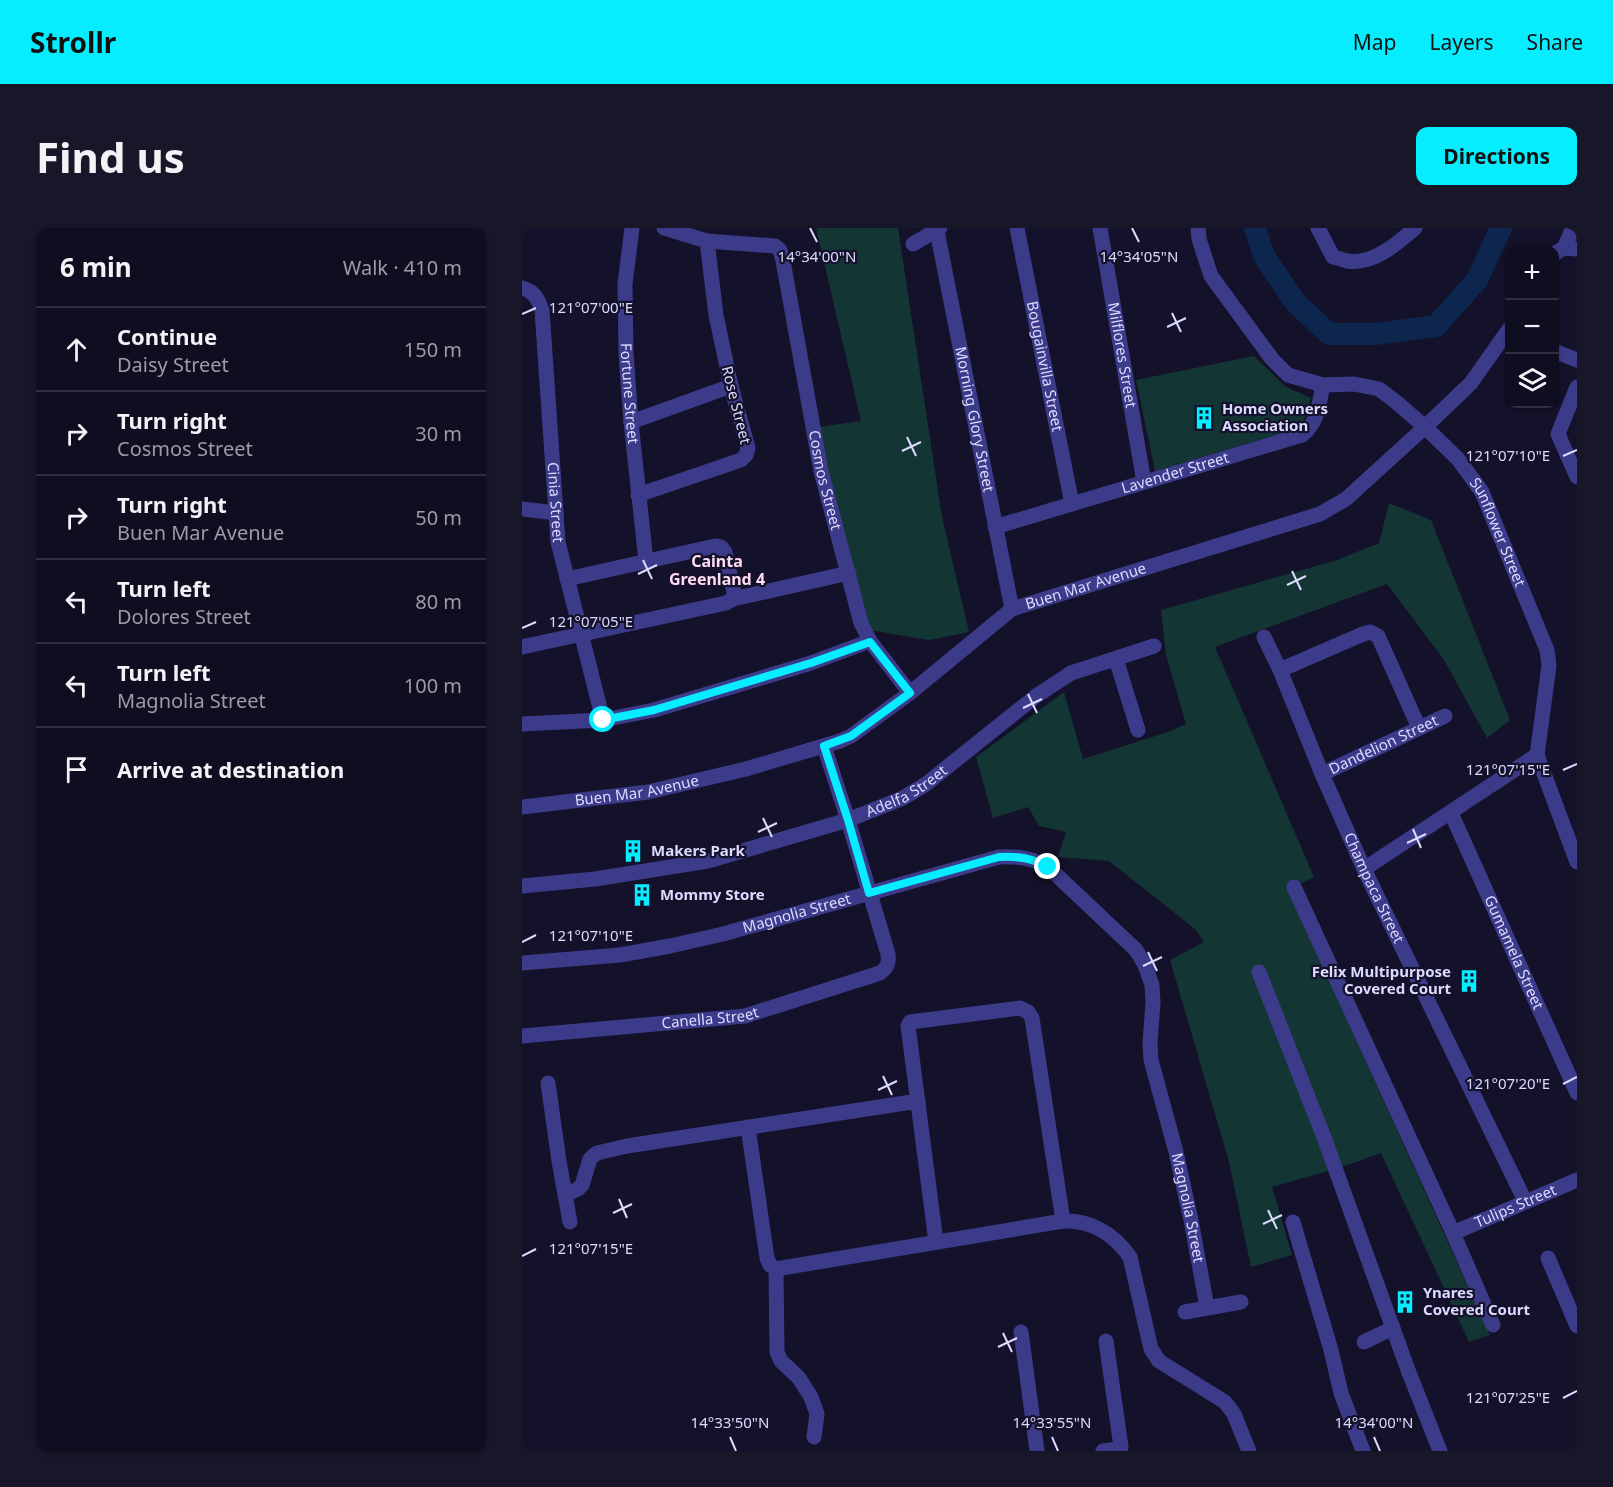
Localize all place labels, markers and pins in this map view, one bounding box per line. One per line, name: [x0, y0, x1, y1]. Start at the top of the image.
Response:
place label: Home Owners Association: [1222, 398, 1328, 435]
building icon: Home Owners Association: [1191, 405, 1217, 431]
building icon: Makers Park: [620, 838, 646, 864]
place label: Makers Park: [651, 840, 746, 860]
building icon: Mommy Store: [629, 882, 655, 908]
place label: Mommy Store: [660, 884, 765, 904]
place label: Felix Multipurpose Covered Court: [1312, 961, 1451, 998]
building icon: Felix Multipurpose Covered Court: [1456, 968, 1482, 994]
place label: Ynares Covered Court: [1423, 1282, 1530, 1319]
building icon: Ynares Covered Court: [1392, 1289, 1418, 1315]

